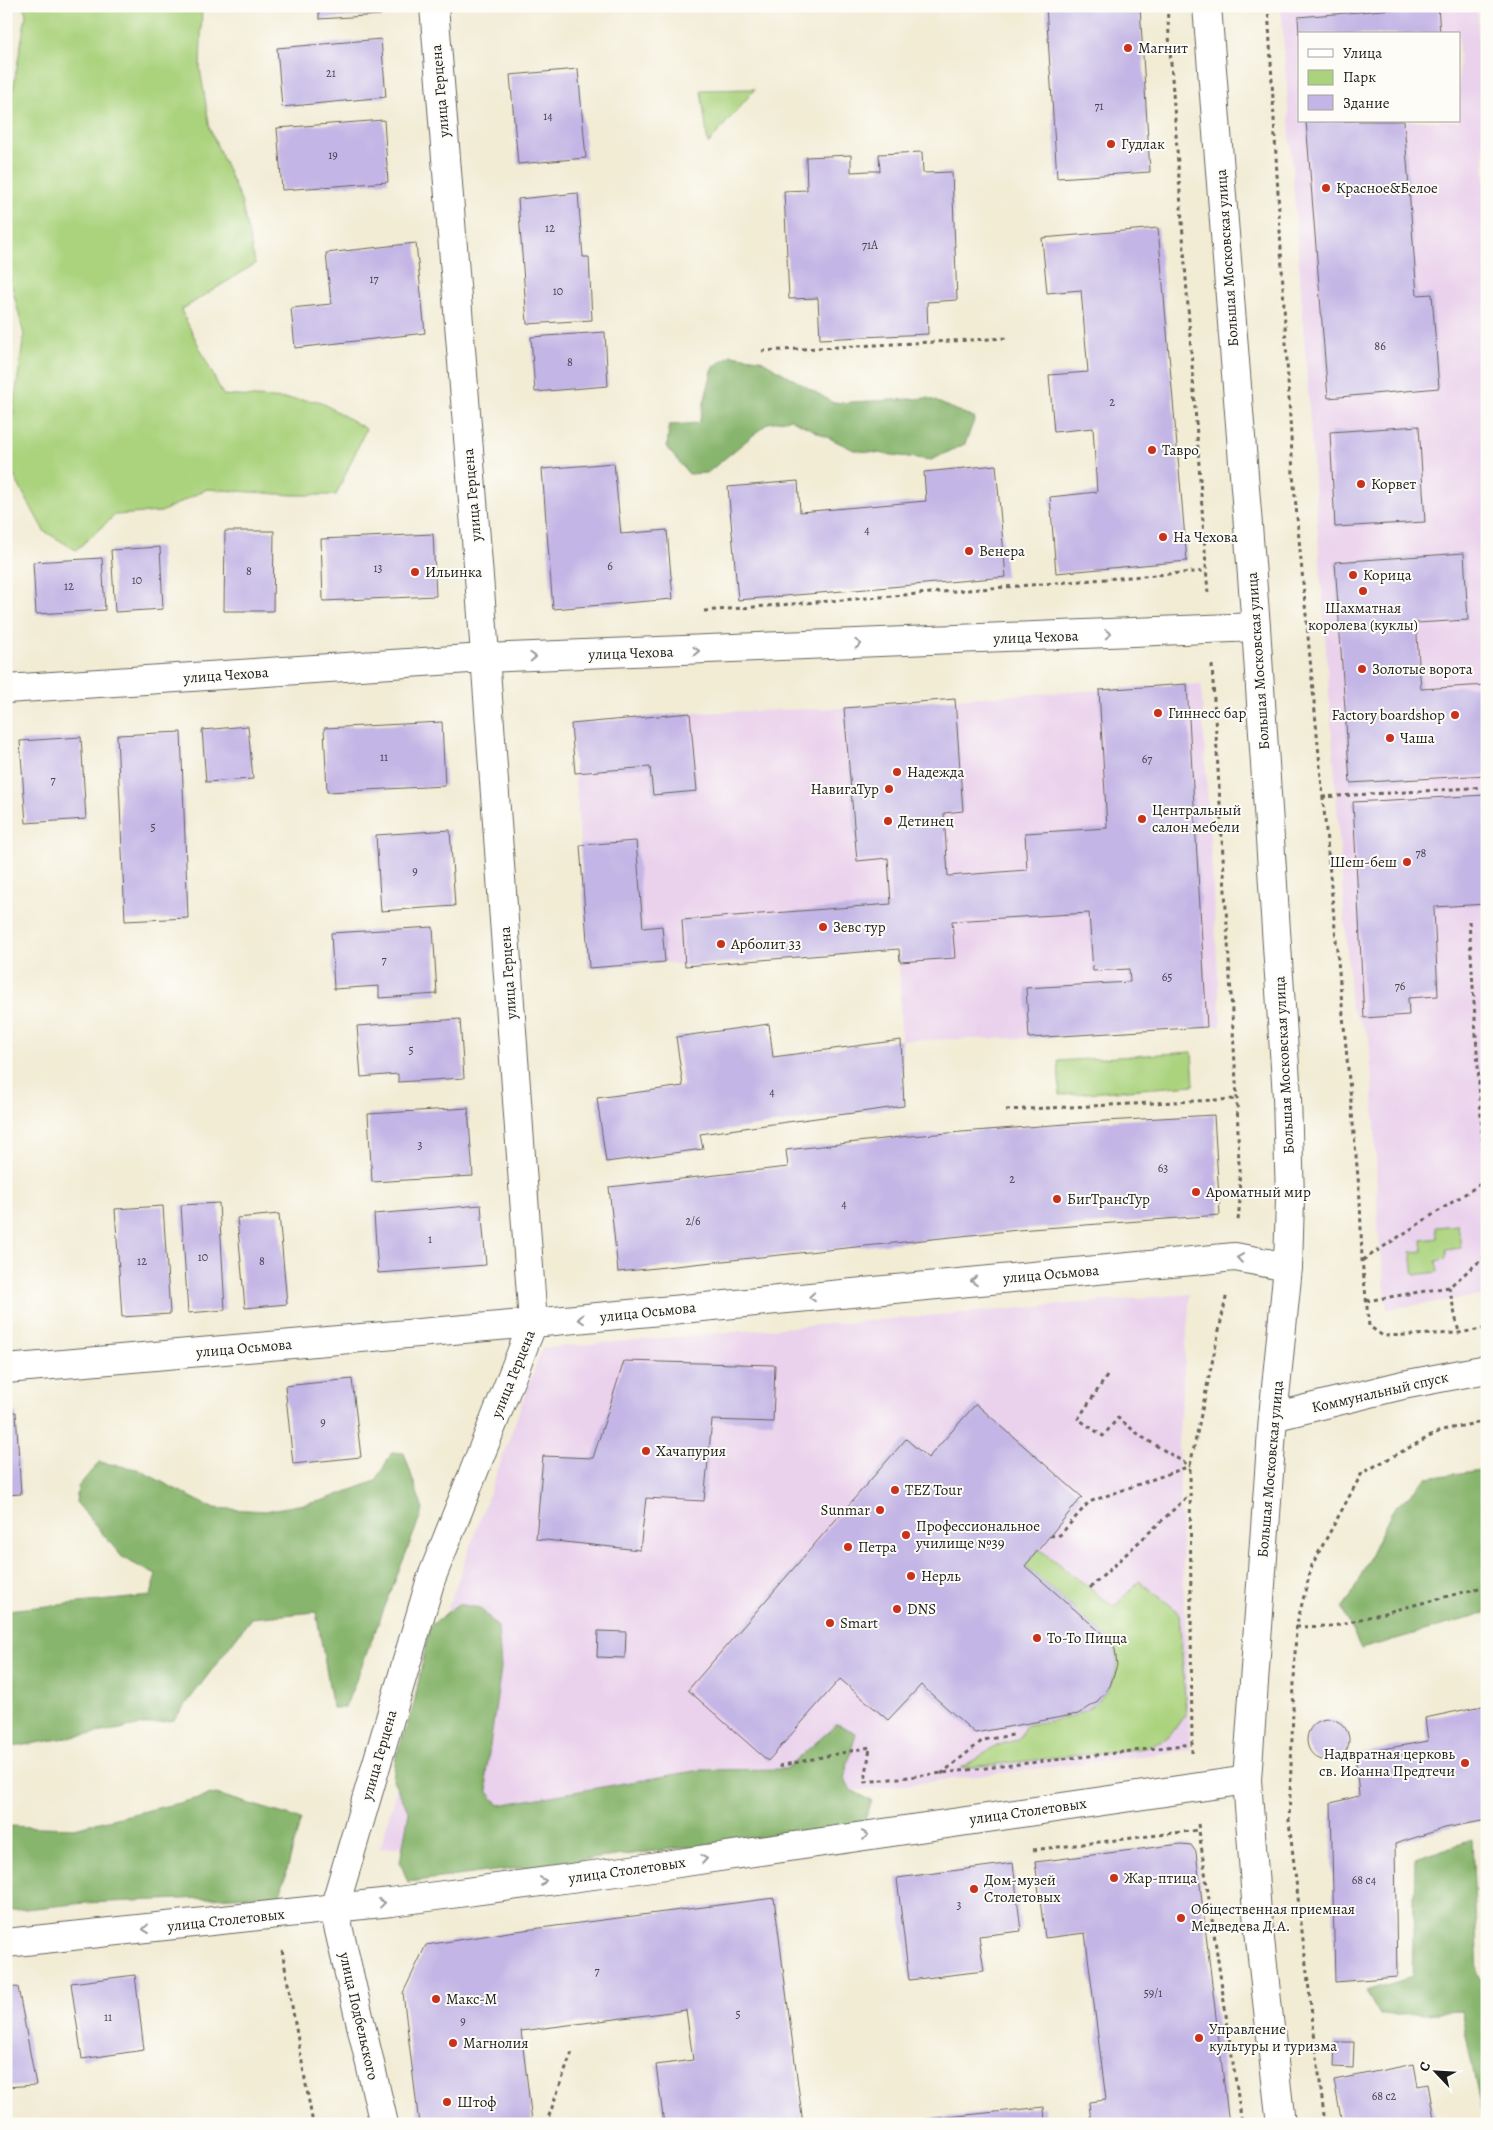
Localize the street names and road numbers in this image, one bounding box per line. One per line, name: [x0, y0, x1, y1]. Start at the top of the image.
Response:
street label: улица Герцена: [426, 44, 454, 139]
street label: Большая Московская улица: [1211, 168, 1243, 348]
street label: улица Герцена: [458, 448, 486, 543]
street label: Большая Московская улица: [1242, 571, 1274, 751]
street label: улица Чехова: [992, 626, 1079, 649]
street label: улица Чехова: [587, 642, 674, 665]
street label: улица Чехова: [182, 662, 269, 688]
street label: улица Герцена: [495, 926, 521, 1021]
street label: Большая Московская улица: [1269, 976, 1299, 1154]
street label: улица Осьмова: [1001, 1260, 1100, 1288]
street label: улица Осьмова: [598, 1297, 697, 1327]
street label: улица Герцена: [486, 1327, 540, 1422]
street label: улица Осьмова: [194, 1334, 293, 1362]
street label: Коммунальный спуск: [1310, 1367, 1450, 1417]
street label: Большая Московская улица: [1252, 1379, 1288, 1559]
street label: улица Герцена: [356, 1707, 401, 1803]
street label: улица Столетовых: [967, 1793, 1088, 1829]
street label: улица Столетовых: [566, 1852, 687, 1888]
street label: улица Столетовых: [165, 1904, 286, 1936]
street label: улица Подбельского: [334, 1949, 383, 2082]

